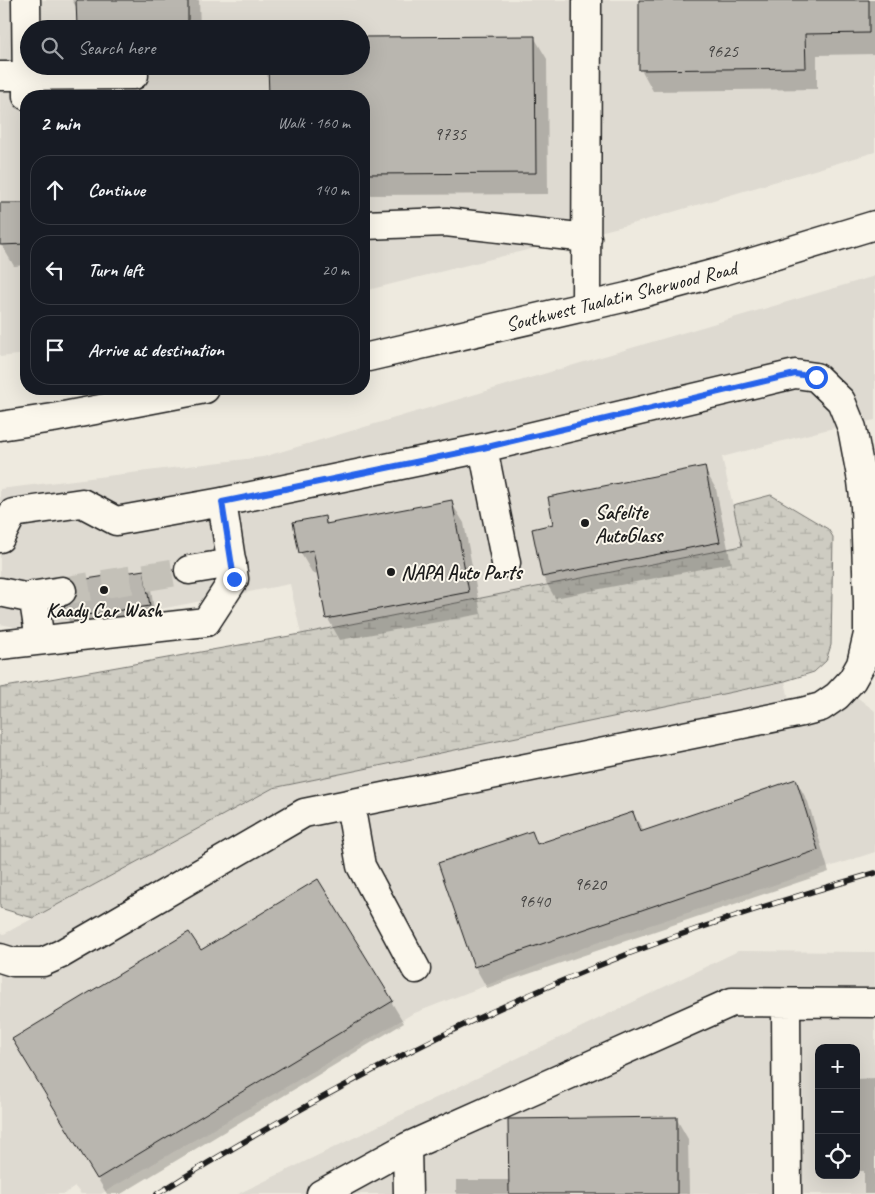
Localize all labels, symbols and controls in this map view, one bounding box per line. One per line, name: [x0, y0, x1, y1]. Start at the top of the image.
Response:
search box: [20, 20, 370, 75]
icon: search: [38, 34, 66, 62]
text: Search here: [78, 36, 155, 60]
house number: 9625: [706, 40, 739, 62]
text: 2 min: [40, 110, 80, 136]
text: Walk · 160 m: [278, 113, 350, 133]
house number: 9735: [434, 123, 467, 145]
icon: ahead: [41, 176, 69, 204]
text: Continue: [88, 178, 145, 202]
text: 140 m: [315, 180, 349, 200]
street label: Southwest Tualatin Sherwood Road: [503, 255, 742, 337]
icon: left: [41, 256, 69, 284]
text: Turn left: [88, 258, 143, 282]
text: 20 m: [322, 260, 349, 280]
icon: arrive: [41, 336, 69, 364]
text: Arrive at destination: [88, 338, 224, 362]
route start: [805, 366, 828, 389]
place label: Safelite AutoGlass: [595, 500, 664, 548]
marker: Safelite AutoGlass: [579, 517, 591, 529]
place label: NAPA Auto Parts: [401, 560, 523, 585]
marker: NAPA Auto Parts: [385, 566, 397, 578]
route end: [223, 568, 246, 591]
marker: Kaady Car Wash: [98, 584, 110, 596]
place label: Kaady Car Wash: [46, 598, 163, 624]
house number: 9620: [574, 873, 608, 895]
house number: 9640: [518, 890, 552, 912]
map controls: [815, 1044, 860, 1179]
button: +: [815, 1044, 860, 1089]
button: −: [815, 1089, 860, 1134]
button: locate: [815, 1134, 860, 1179]

